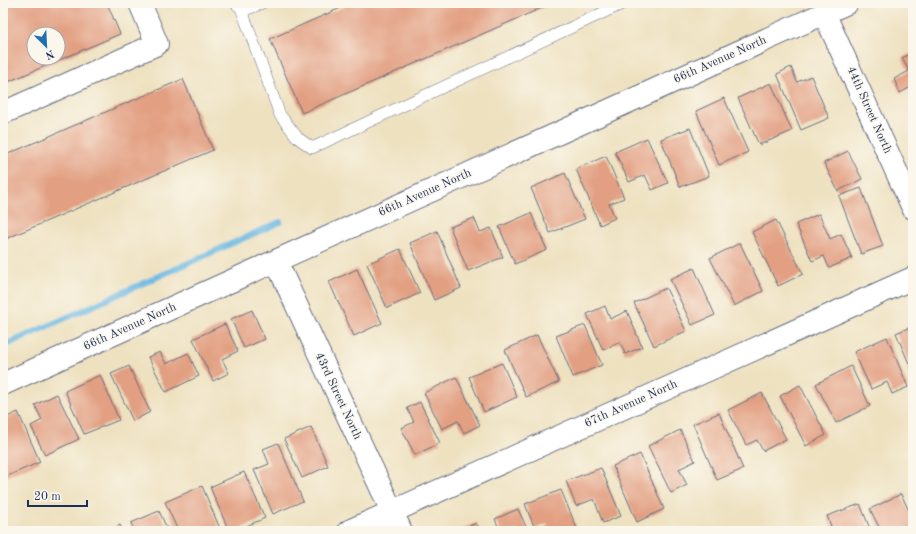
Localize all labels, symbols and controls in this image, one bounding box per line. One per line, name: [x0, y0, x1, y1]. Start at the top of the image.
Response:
north arrow: [26, 26, 66, 66]
street label: 66th Avenue North: [672, 34, 769, 86]
text: N: [43, 47, 56, 61]
street label: 44th Street North: [844, 65, 894, 156]
street label: 66th Avenue North: [377, 167, 474, 219]
street label: 66th Avenue North: [82, 301, 179, 353]
street label: 43rd Street North: [313, 351, 364, 442]
street label: 67th Avenue North: [583, 378, 680, 430]
scale bar: [28, 482, 87, 508]
text: 20 m: [34, 491, 61, 503]

